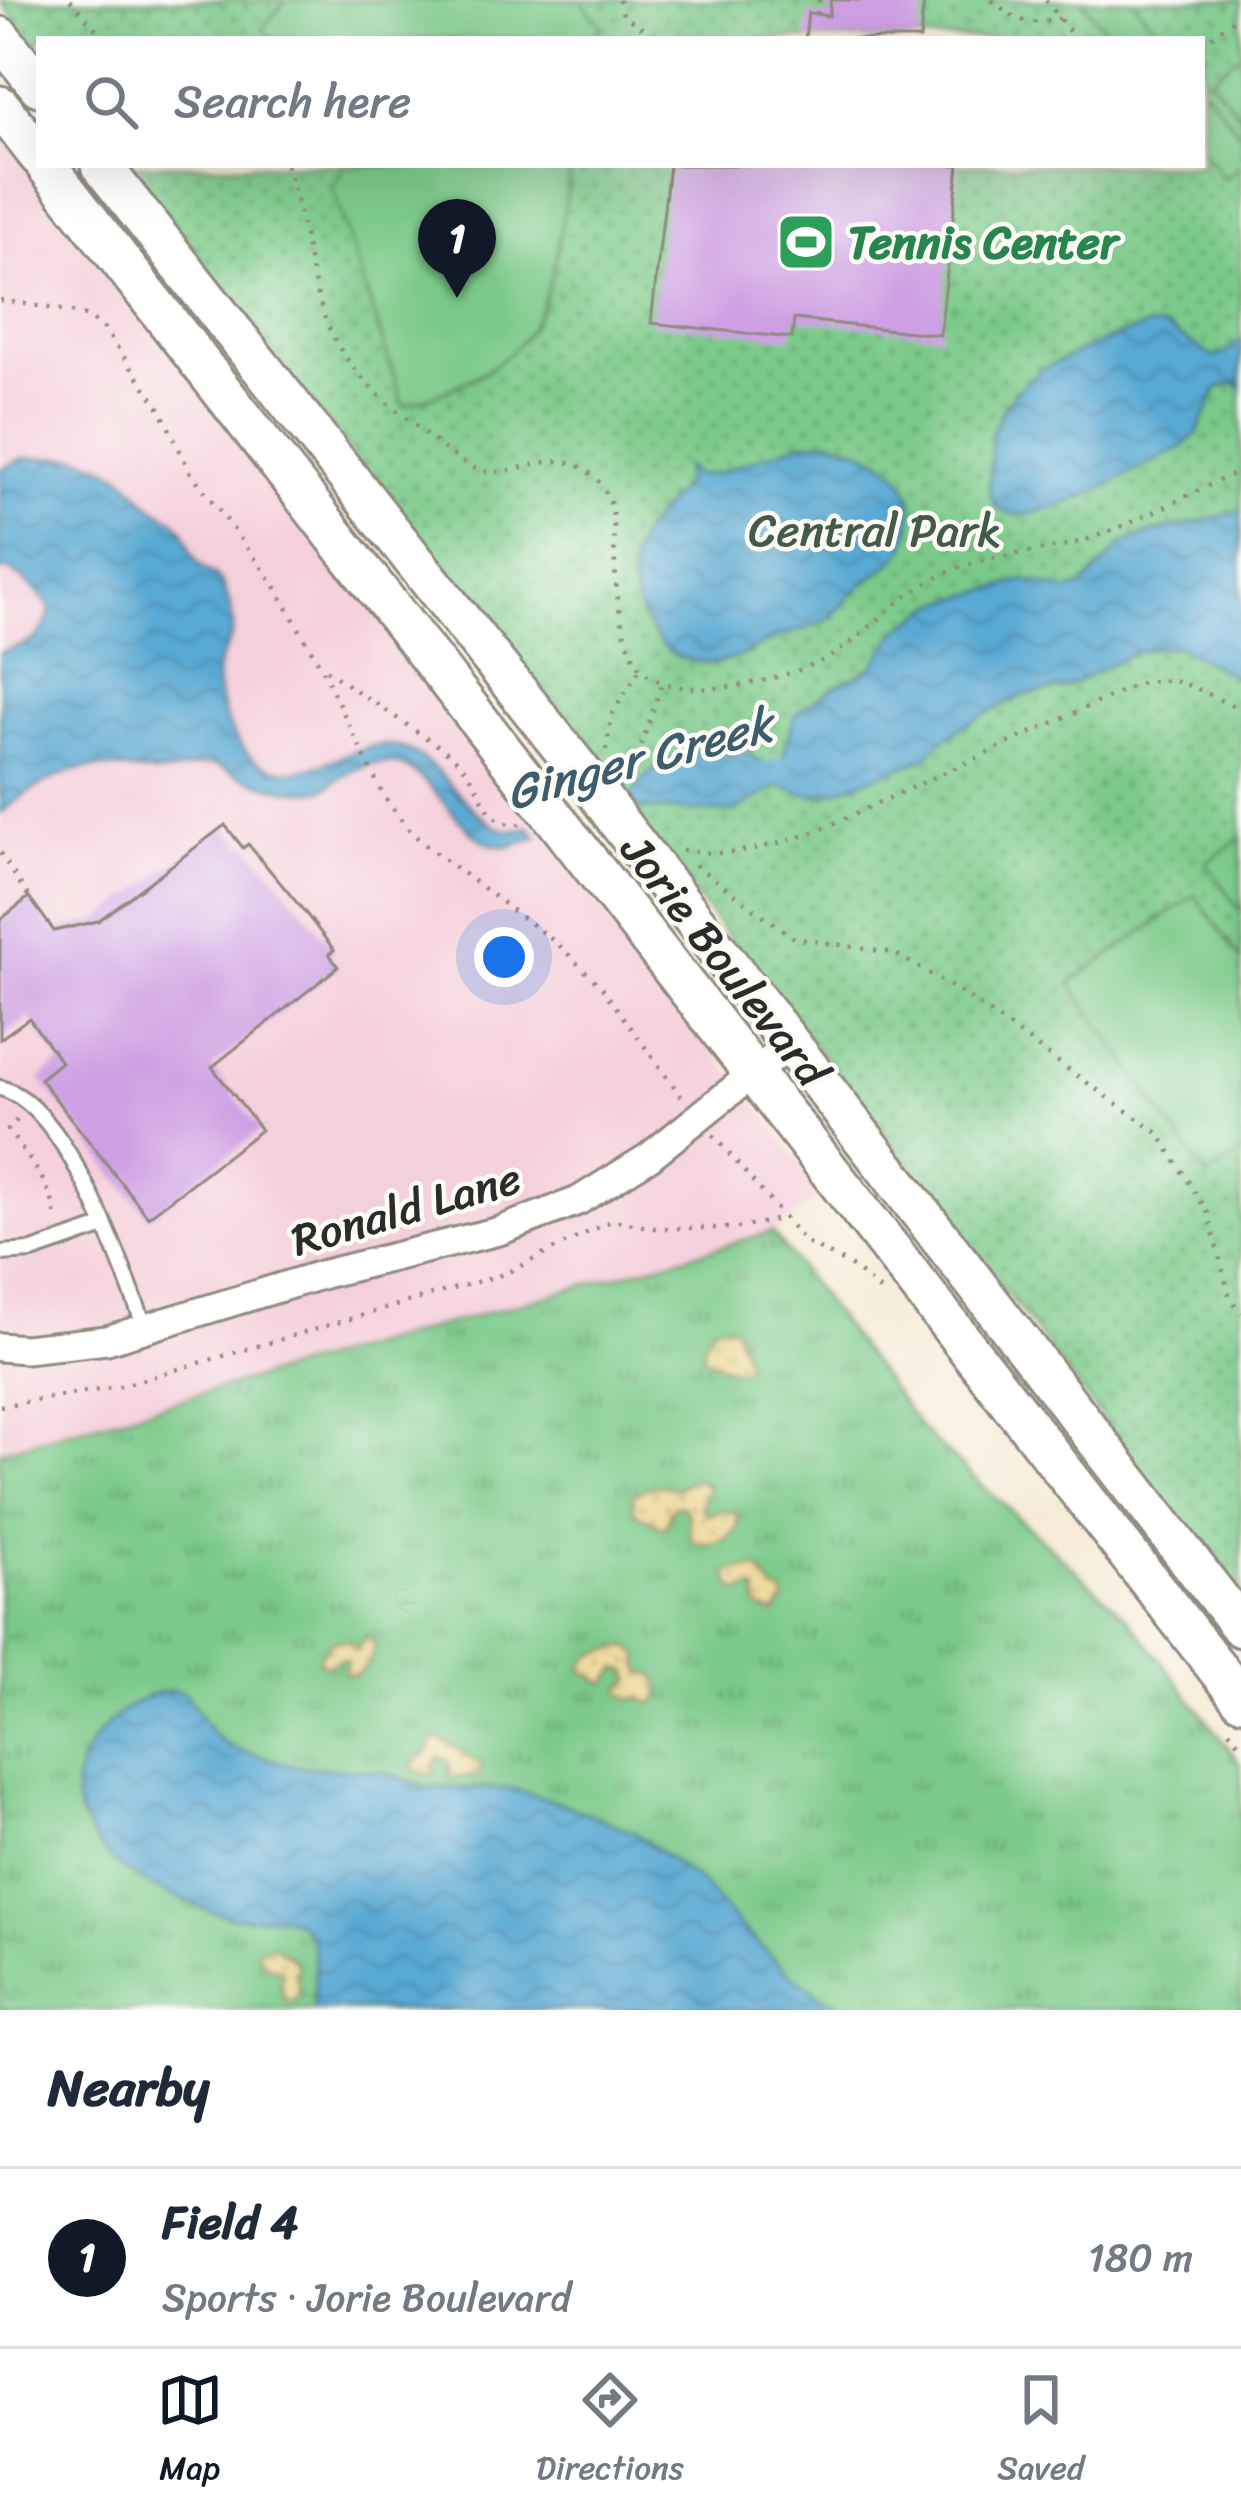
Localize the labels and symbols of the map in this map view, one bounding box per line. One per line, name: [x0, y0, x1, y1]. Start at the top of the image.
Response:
pin: 1: [418, 199, 496, 298]
place label: Tennis Center: [848, 203, 1121, 283]
sports icon: Tennis Center: [775, 211, 837, 273]
park label: Central Park: [749, 491, 1001, 571]
water label: Ginger Creek: [496, 681, 787, 835]
street label: Jorie Boulevard: [598, 815, 851, 1108]
your location: [474, 927, 534, 987]
street label: Ronald Lane: [282, 1138, 531, 1280]

